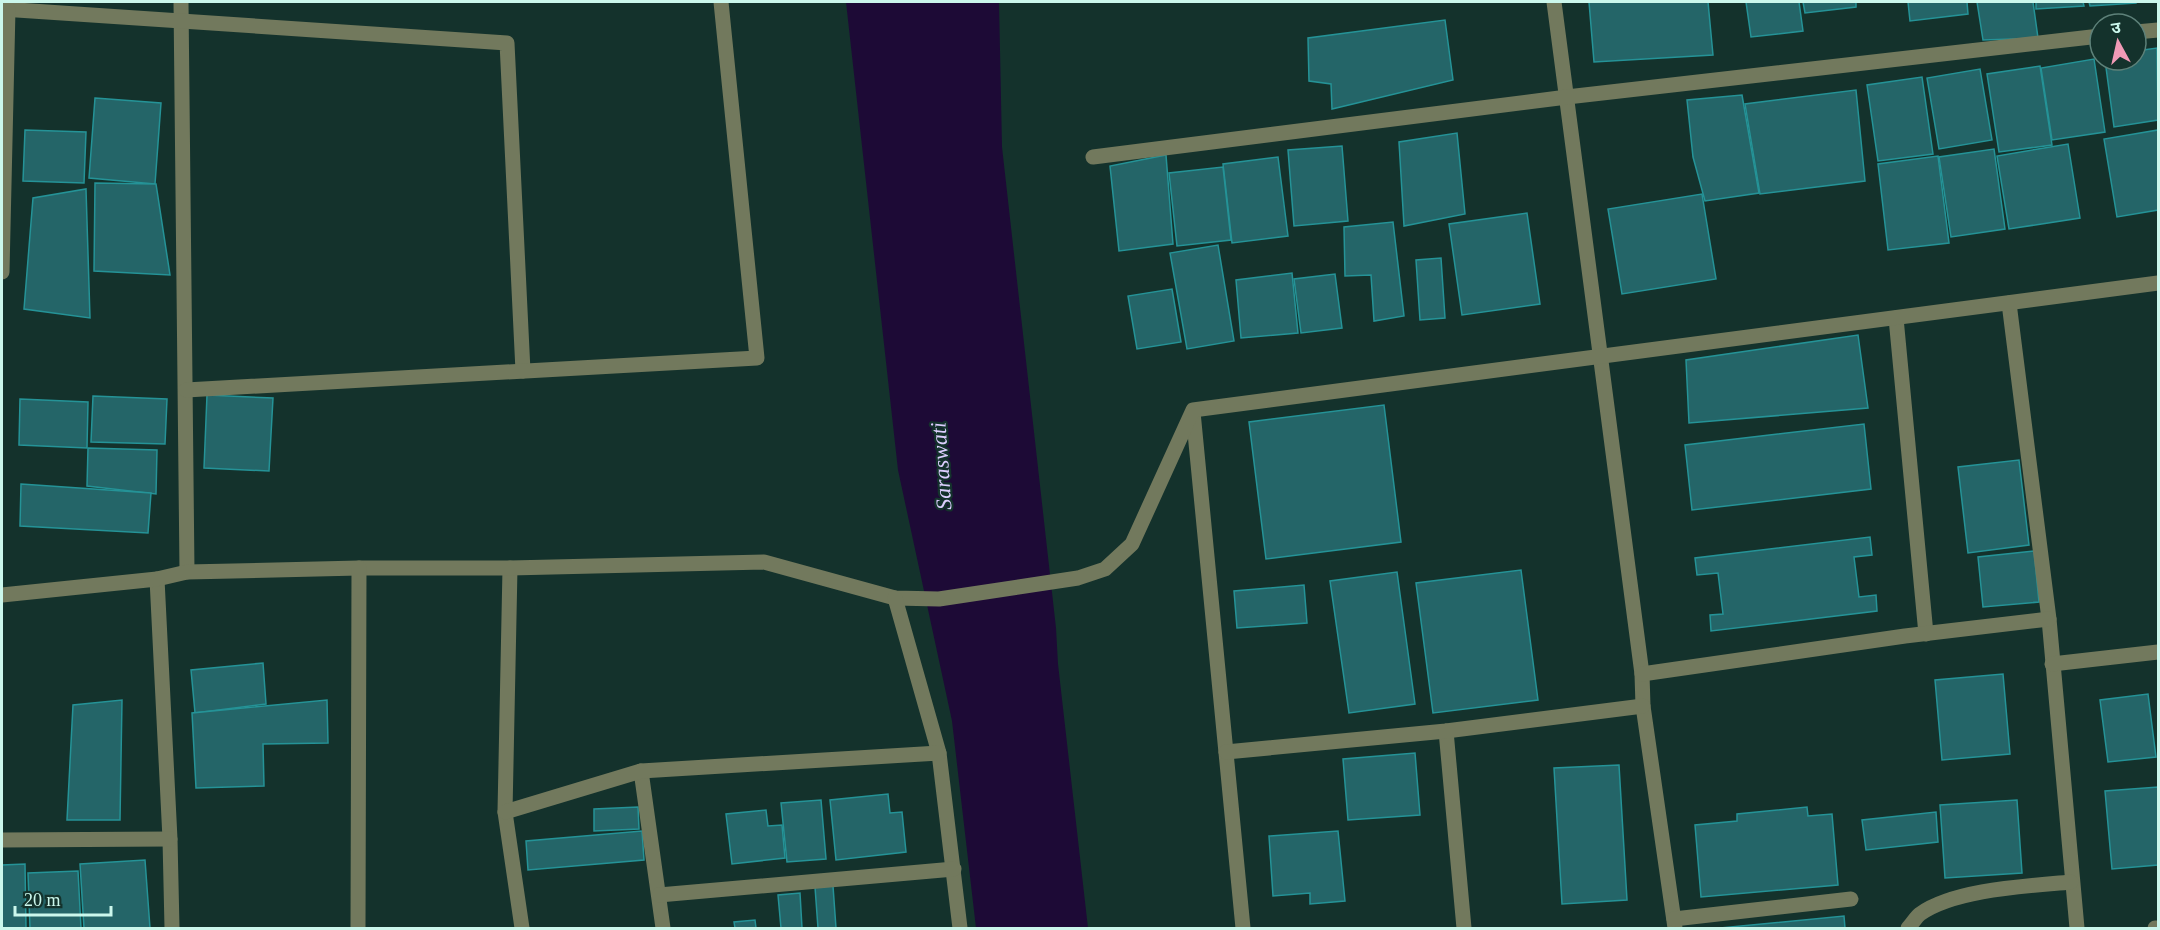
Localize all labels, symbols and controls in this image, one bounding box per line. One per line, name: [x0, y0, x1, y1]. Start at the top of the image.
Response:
north arrow: [2088, 12, 2148, 72]
text: उ: [2110, 18, 2122, 37]
water label: Saraswati: [925, 421, 957, 511]
scale bar: [15, 879, 111, 917]
text: 20 m: [24, 890, 61, 910]

